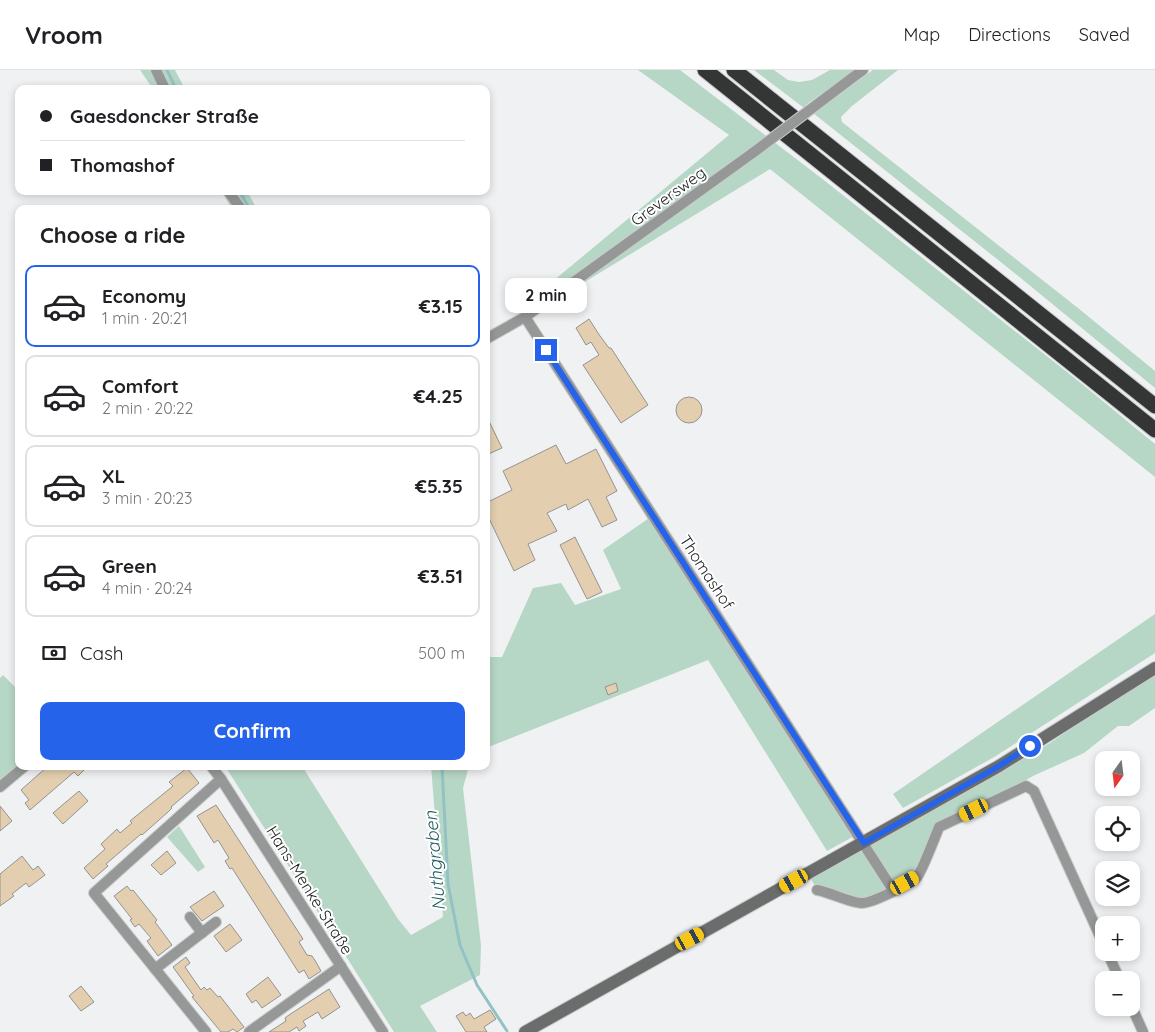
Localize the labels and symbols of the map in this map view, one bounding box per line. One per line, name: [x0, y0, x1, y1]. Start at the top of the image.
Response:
street label: Greversweg: [627, 162, 709, 230]
callout: 2 min: [505, 278, 587, 312]
route end: [535, 339, 557, 361]
street label: Thomashof: [676, 531, 739, 613]
route start: [1019, 735, 1041, 757]
north arrow: [1095, 751, 1140, 796]
car: [957, 797, 990, 823]
water label: Nuthgraben: [419, 810, 450, 912]
street label: Hans-Menke-Straße: [262, 822, 358, 958]
car: [777, 867, 810, 895]
car: [888, 869, 921, 897]
car: [673, 925, 706, 953]

